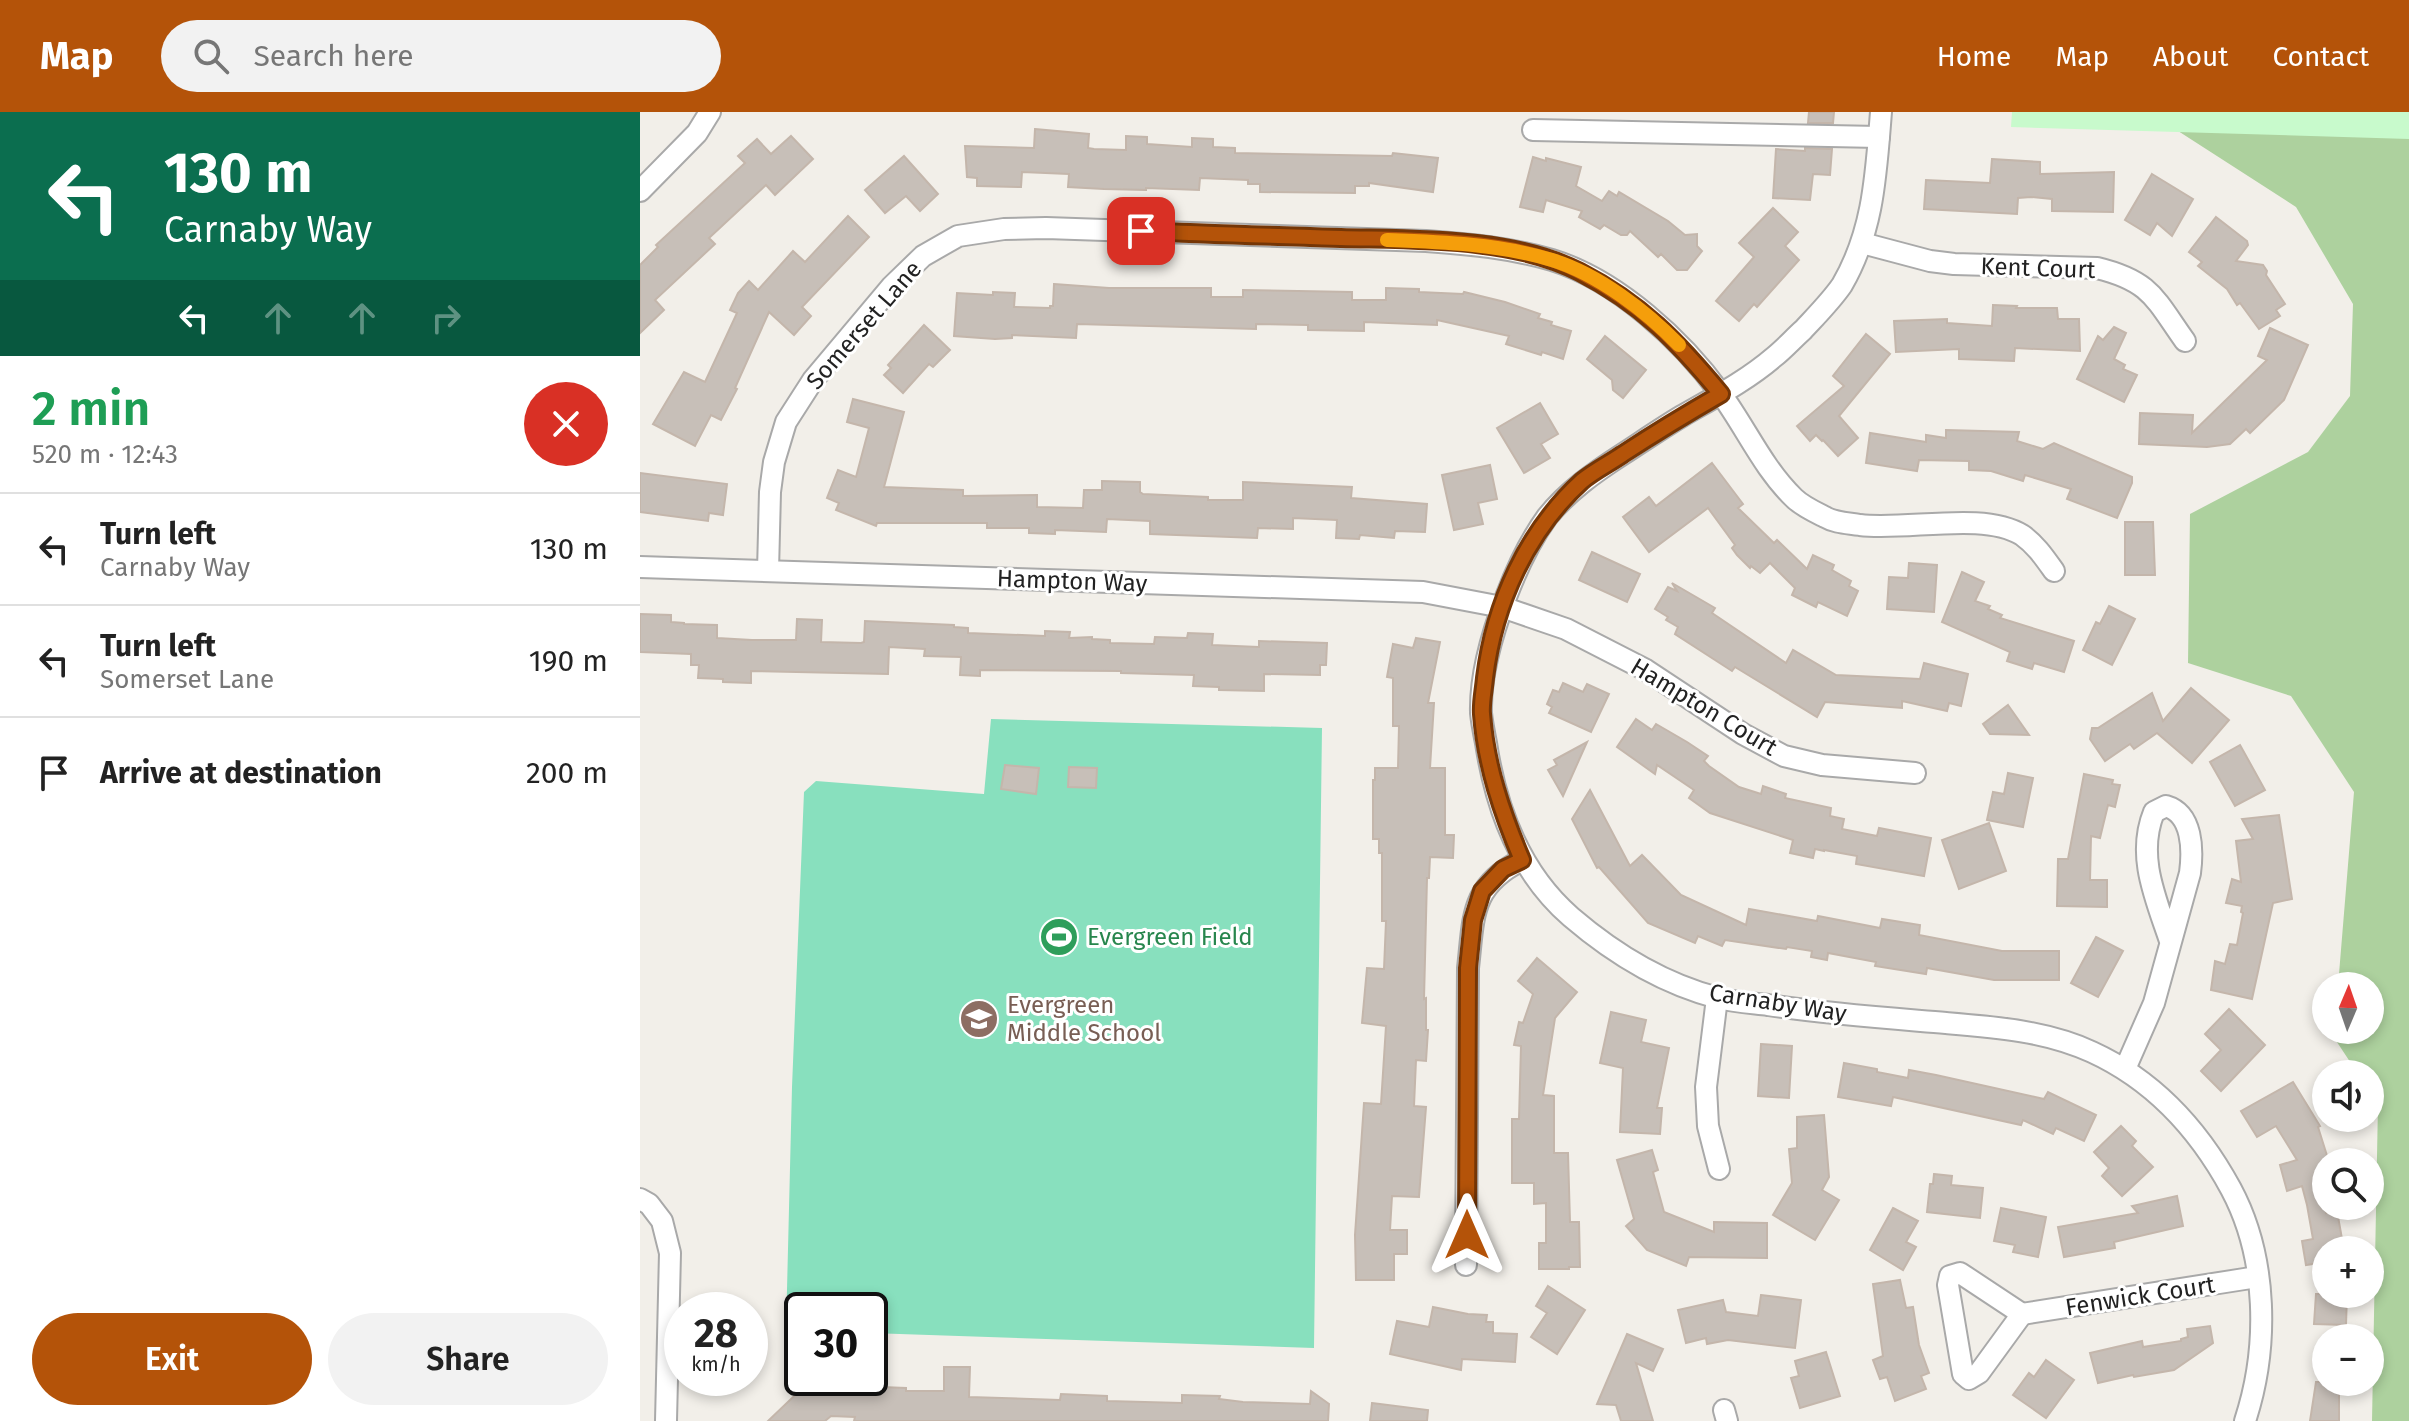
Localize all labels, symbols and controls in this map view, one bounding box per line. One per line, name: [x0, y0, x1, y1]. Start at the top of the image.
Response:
search box: [161, 20, 721, 92]
text: Map: [40, 33, 113, 79]
icon: search: [189, 34, 233, 78]
text: Search here: [253, 38, 414, 74]
text: Home: [1937, 40, 2011, 73]
text: Map: [2055, 40, 2109, 73]
text: About: [2153, 40, 2228, 73]
text: Contact: [2272, 40, 2369, 73]
text: 130 m: [164, 140, 312, 207]
icon: left: [32, 144, 136, 248]
pin: [1107, 197, 1175, 265]
text: Carnaby Way: [164, 208, 372, 252]
icon: arrive: [1119, 209, 1163, 253]
street label: Kent Court: [1980, 252, 2096, 284]
street label: Somerset Lane: [801, 255, 927, 395]
icon: left: [172, 296, 216, 340]
icon: ahead: [256, 296, 300, 340]
icon: ahead: [340, 296, 384, 340]
icon: right: [424, 296, 468, 340]
text: 2 min: [32, 380, 150, 438]
button: close: [524, 382, 608, 466]
text: 520 m · 12:43: [32, 439, 178, 470]
text: Turn left: [100, 516, 216, 552]
icon: left: [32, 527, 76, 571]
text: 130 m: [530, 531, 608, 567]
text: Carnaby Way: [100, 552, 250, 583]
street label: Hampton Way: [996, 564, 1148, 598]
text: Turn left: [100, 628, 216, 664]
icon: left: [32, 639, 76, 683]
text: 190 m: [529, 643, 608, 679]
street label: Hampton Court: [1626, 652, 1783, 762]
text: Somerset Lane: [100, 664, 274, 695]
icon: arrive: [32, 751, 76, 795]
text: Arrive at destination: [100, 755, 382, 791]
text: 200 m: [526, 755, 608, 791]
sports icon: Evergreen Field: [1038, 916, 1080, 958]
place label: Evergreen Field: [1087, 923, 1253, 951]
north arrow: [2312, 972, 2384, 1044]
map controls: [2312, 972, 2384, 1396]
street label: Carnaby Way: [1707, 978, 1849, 1028]
place label: Evergreen Middle School: [1007, 991, 1161, 1047]
school or university icon: Evergreen Middle School: [958, 998, 1000, 1040]
button: sound: [2312, 1060, 2384, 1132]
button: search: [2312, 1148, 2384, 1220]
position arrow: [1425, 1193, 1509, 1277]
button: +: [2312, 1236, 2384, 1308]
street label: Fenwick Court: [2063, 1270, 2217, 1322]
speed limit sign: 30: [784, 1292, 888, 1396]
text: 28: [694, 1310, 738, 1358]
button: Exit: [32, 1313, 312, 1405]
button: Share: [328, 1313, 608, 1405]
button: −: [2312, 1324, 2384, 1396]
text: km/h: [691, 1352, 741, 1376]

